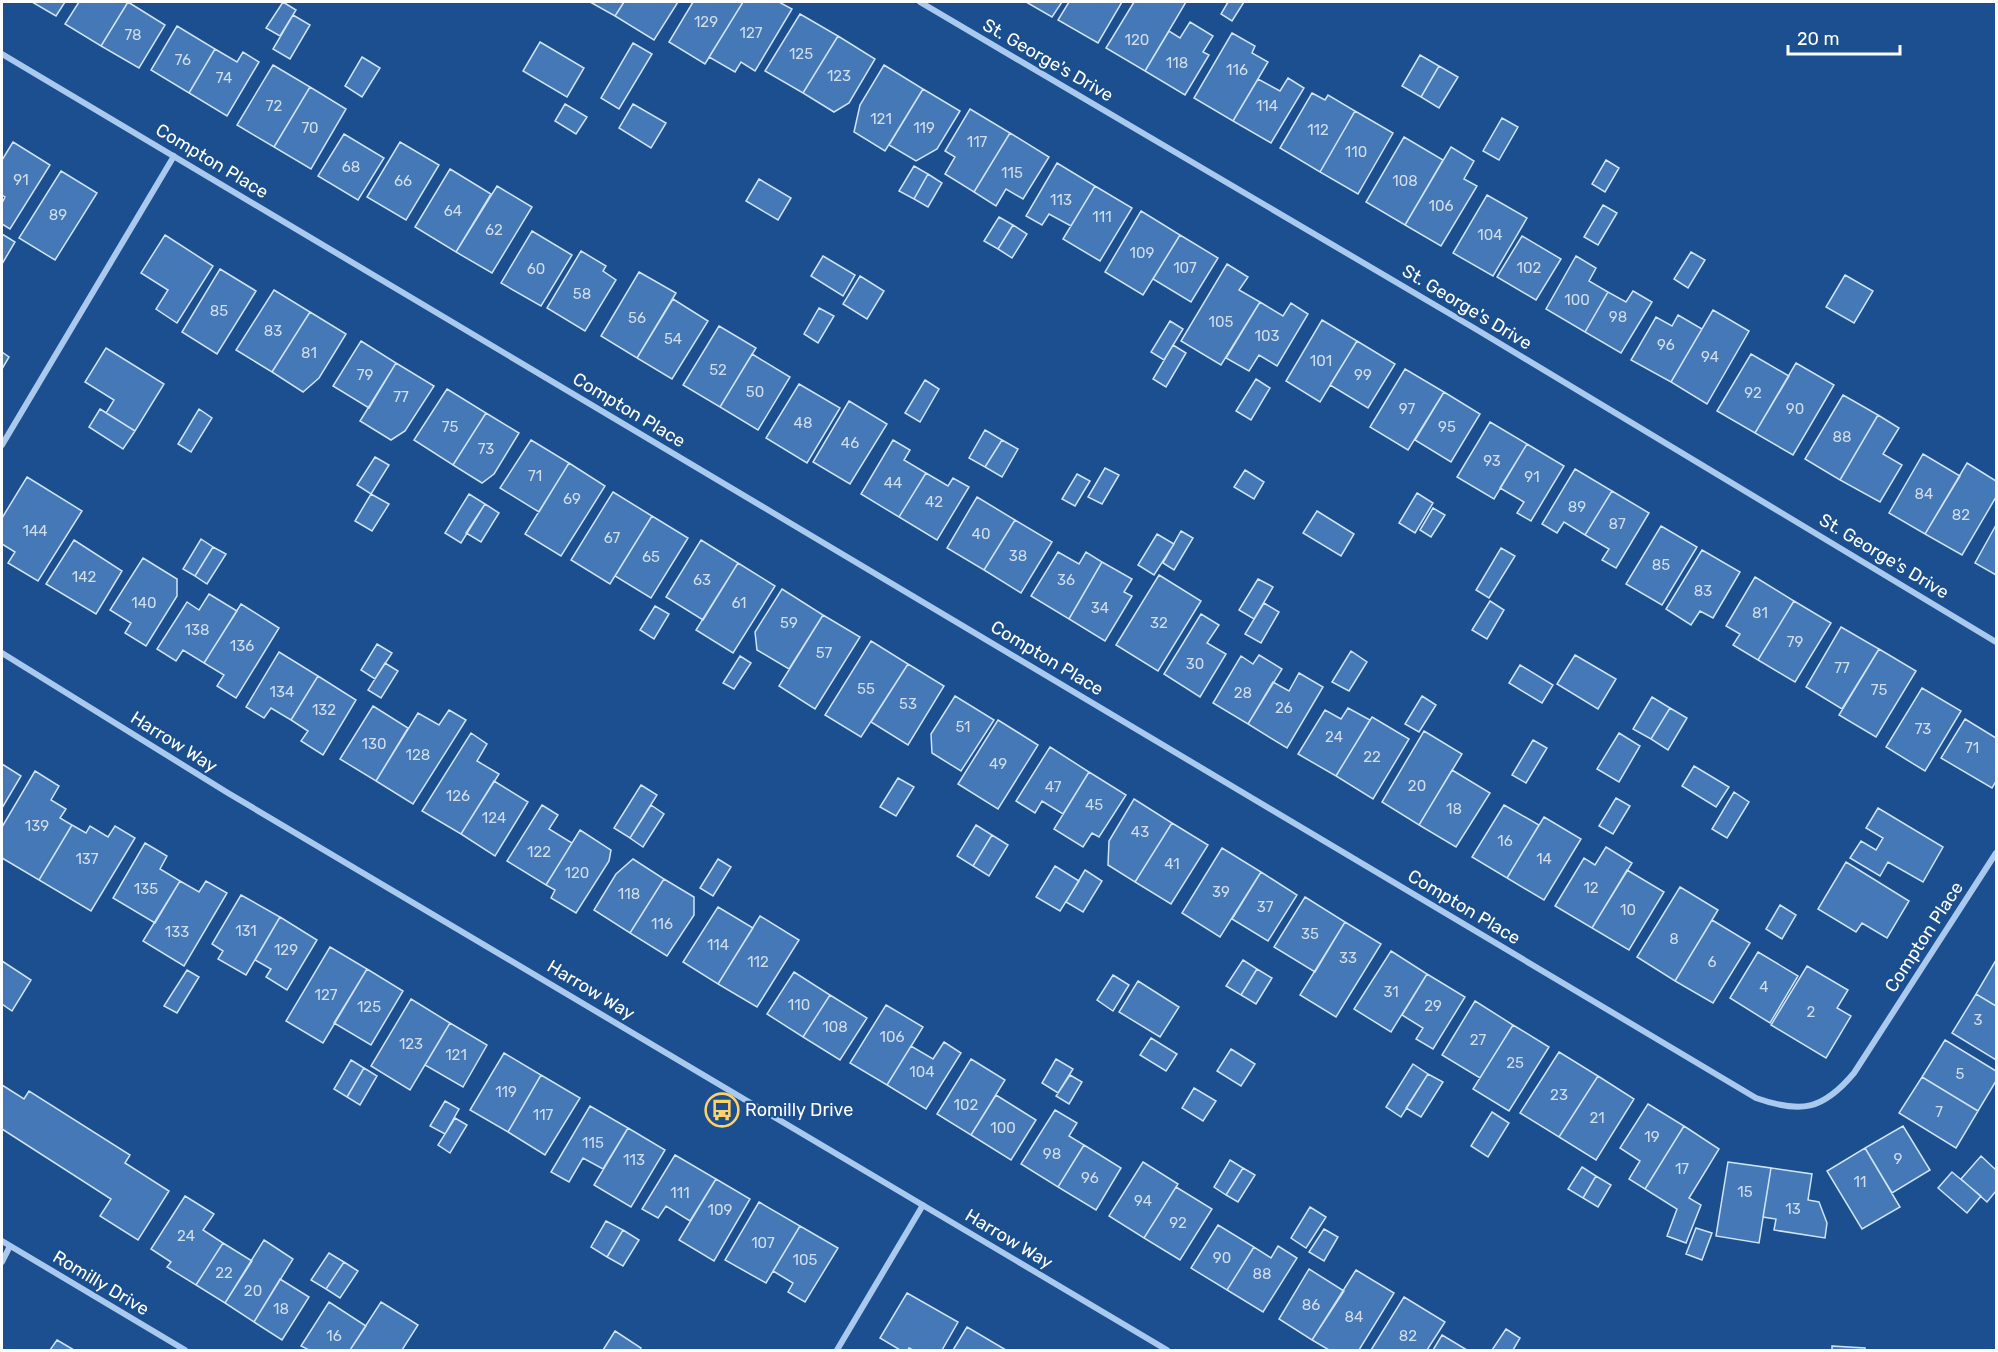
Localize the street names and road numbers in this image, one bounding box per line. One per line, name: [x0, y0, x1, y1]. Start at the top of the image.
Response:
street label: St. George's Drive: [979, 14, 1117, 106]
street label: Compton Place: [152, 119, 272, 203]
street label: St. George's Drive: [1398, 260, 1536, 354]
street label: Compton Place: [569, 368, 689, 452]
street label: St. George's Drive: [1815, 509, 1953, 603]
street label: Compton Place: [987, 616, 1107, 700]
street label: Harrow Way: [127, 707, 222, 777]
street label: Compton Place: [1404, 865, 1524, 949]
street label: Compton Place: [1880, 878, 1968, 996]
street label: Harrow Way: [543, 955, 639, 1025]
street label: Harrow Way: [961, 1204, 1057, 1274]
street label: Romilly Drive: [49, 1246, 153, 1320]

